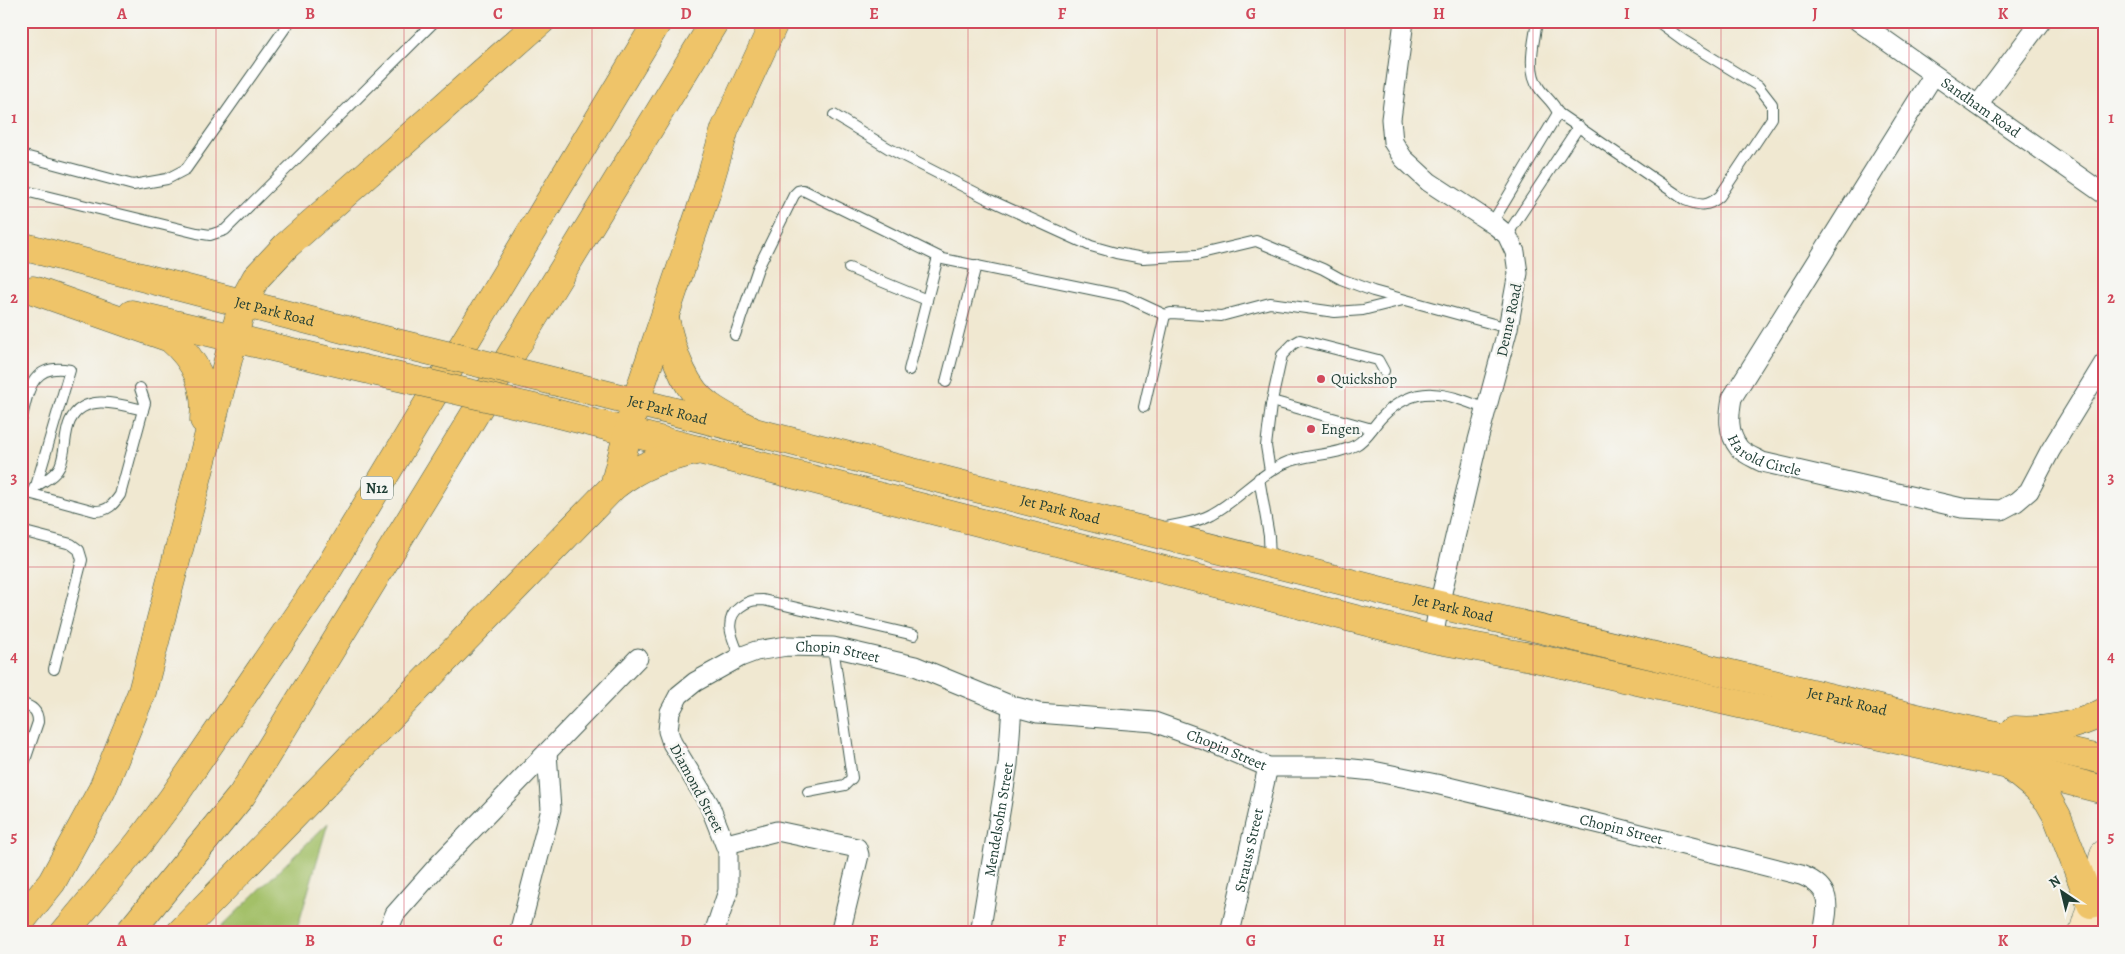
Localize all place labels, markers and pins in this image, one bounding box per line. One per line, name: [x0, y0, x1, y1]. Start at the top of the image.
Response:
place label: Quickshop: [1331, 369, 1397, 389]
marker: Quickshop: [1315, 373, 1327, 385]
place label: Engen: [1321, 419, 1360, 439]
marker: Engen: [1305, 423, 1317, 435]

